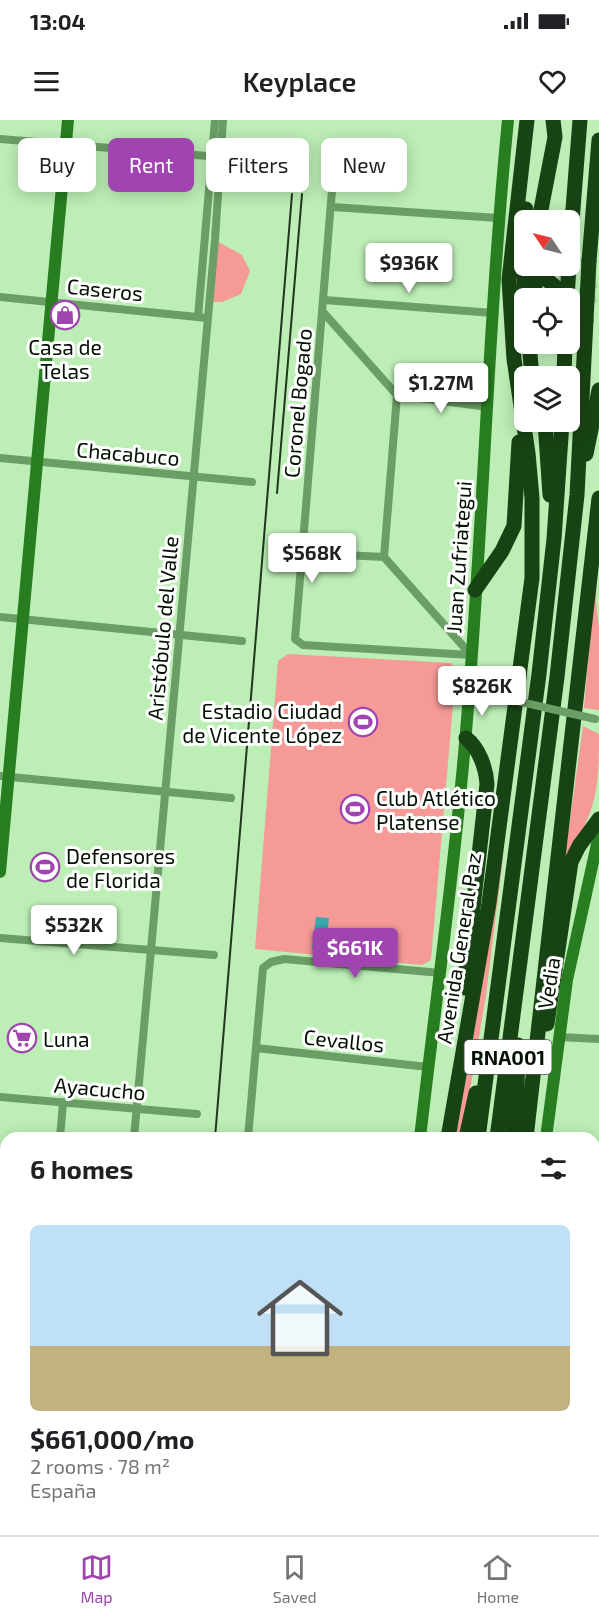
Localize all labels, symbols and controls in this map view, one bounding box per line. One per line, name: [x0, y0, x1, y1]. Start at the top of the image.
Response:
text: 13:04: [30, 8, 86, 34]
icon: menu: [30, 65, 63, 98]
text: Keyplace: [243, 65, 356, 97]
icon: heart: [536, 65, 569, 98]
chip: Buy: [18, 138, 96, 192]
chip: Rent: [108, 138, 194, 192]
chip: Filters: [206, 138, 309, 192]
chip: New: [321, 138, 407, 192]
north arrow: [514, 210, 580, 276]
map controls: [514, 210, 580, 432]
pin: $936K: [367, 243, 451, 294]
text: $936K: [379, 250, 439, 274]
street label: Caseros: [66, 273, 144, 305]
button: locate: [514, 288, 580, 354]
shop icon: Casa de Telas: [49, 299, 81, 331]
street label: Coronel Bogado: [278, 327, 316, 479]
place label: Casa de Telas: [28, 334, 102, 383]
pin: $1.27M: [392, 363, 490, 414]
button: layers: [514, 366, 580, 432]
text: $1.27M: [408, 370, 474, 394]
street label: Chacabuco: [75, 436, 181, 470]
street label: Juan Zufriategui: [440, 480, 476, 634]
pin: $568K: [270, 533, 354, 584]
street label: Aristóbulo del Valle: [141, 535, 183, 721]
text: $568K: [282, 540, 342, 564]
pin: $826K: [440, 666, 524, 717]
text: $826K: [452, 673, 512, 697]
place label: Estadio Ciudad de Vicente López: [182, 698, 342, 747]
sports icon: Estadio Ciudad de Vicente López: [347, 706, 379, 738]
place label: Club Atlético Platense: [376, 785, 496, 834]
sports icon: Club Atlético Platense: [339, 793, 371, 825]
place label: Defensores de Florida: [66, 843, 175, 892]
sports icon: Defensores de Florida: [29, 851, 61, 883]
street label: Avenida General Paz: [431, 851, 485, 1045]
pin: $532K: [32, 905, 116, 956]
text: $532K: [45, 912, 103, 936]
pin: $661K: [313, 928, 397, 979]
text: $661K: [327, 935, 383, 959]
street label: Vedia: [532, 955, 564, 1011]
supermarket icon: Luna: [6, 1022, 38, 1054]
street label: Cevallos: [303, 1023, 385, 1057]
place label: Luna: [43, 1026, 90, 1051]
road number: RNA001: [464, 1040, 552, 1074]
street label: Ayacucho: [53, 1072, 147, 1104]
icon: filters: [537, 1152, 570, 1185]
text: 6 homes: [30, 1153, 133, 1184]
icon: home: [246, 1264, 354, 1372]
text: $661,000/mo: [30, 1423, 194, 1454]
text: 2 rooms · 78 m²: [30, 1454, 170, 1478]
text: España: [30, 1478, 97, 1502]
tab: Map: [80, 1551, 113, 1606]
tab: Saved: [273, 1551, 317, 1606]
tab: Home: [477, 1551, 519, 1606]

